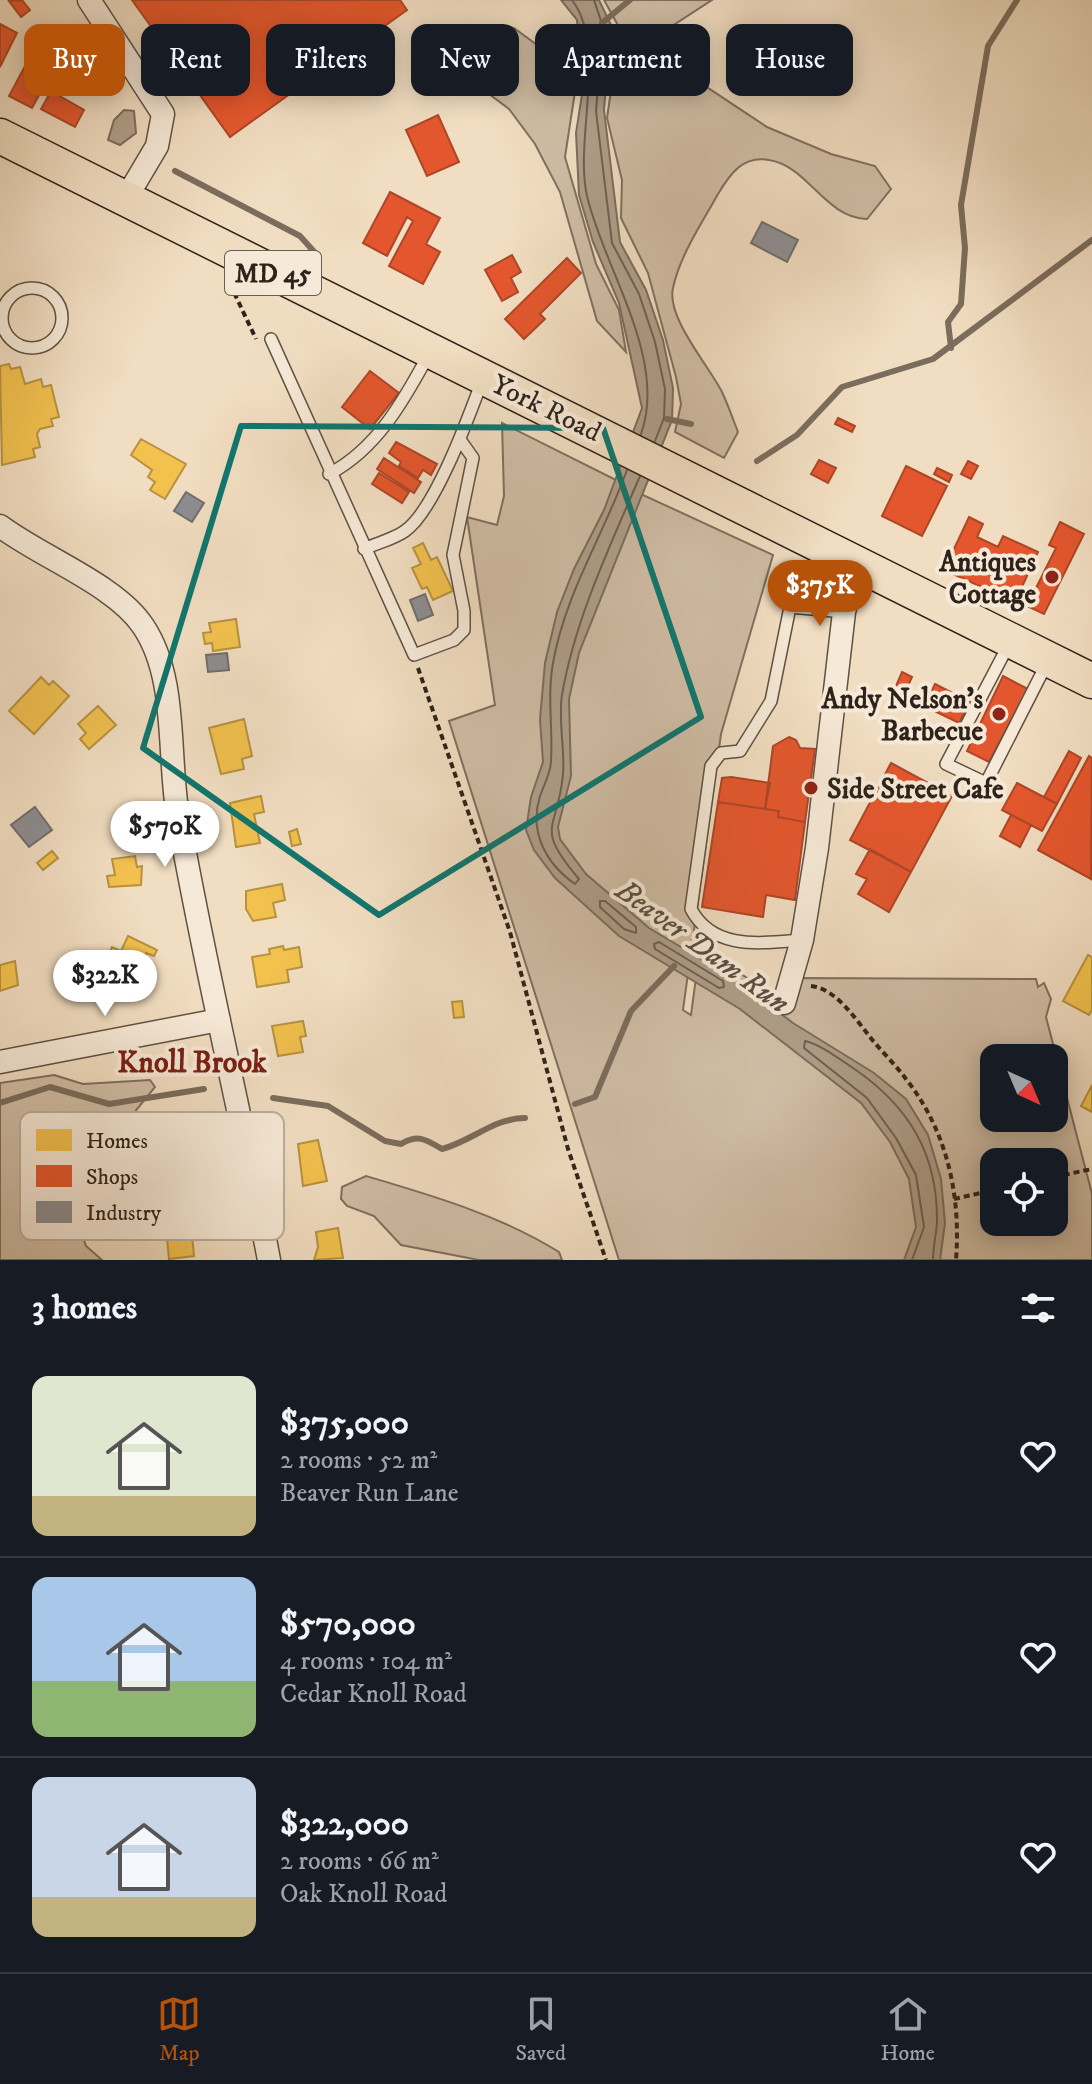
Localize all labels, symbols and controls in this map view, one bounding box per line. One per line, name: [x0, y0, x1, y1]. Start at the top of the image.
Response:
chip: Buy: [24, 24, 125, 96]
chip: Rent: [141, 24, 250, 96]
chip: Filters: [266, 24, 395, 96]
chip: New: [411, 24, 519, 96]
chip: Apartment: [535, 24, 710, 96]
chip: House: [726, 24, 853, 96]
road number: MD 45: [225, 251, 321, 295]
street label: York Road: [486, 367, 607, 450]
place label: Antiques Cottage: [938, 545, 1037, 612]
pin: $375K: [764, 560, 876, 628]
marker: Antiques Cottage: [1043, 568, 1061, 586]
text: $375K: [786, 569, 854, 602]
place label: Andy Nelson's Barbecue: [821, 682, 984, 749]
marker: Andy Nelson's Barbecue: [990, 705, 1008, 723]
place label: Side Street Cafe: [827, 772, 1004, 807]
marker: Side Street Cafe: [802, 779, 820, 797]
pin: $570K: [109, 801, 221, 869]
text: $570K: [128, 810, 202, 843]
water label: Beaver Dam Run: [608, 871, 796, 1022]
pin: $322K: [49, 950, 161, 1018]
text: $322K: [71, 959, 139, 992]
north arrow: [980, 1044, 1068, 1132]
map controls: [980, 1044, 1068, 1236]
district label: Knoll Brook: [117, 1045, 268, 1082]
legend: [20, 1112, 284, 1240]
text: Homes: [86, 1128, 148, 1155]
button: locate: [980, 1148, 1068, 1236]
text: Shops: [86, 1164, 138, 1191]
text: Industry: [86, 1200, 162, 1227]
icon: filters: [1016, 1286, 1060, 1330]
text: 3 homes: [32, 1287, 137, 1329]
text: $375,000: [280, 1402, 409, 1444]
icon: home: [96, 1408, 192, 1504]
icon: heart: [1016, 1434, 1060, 1478]
text: 2 rooms · 52 m²: [280, 1444, 437, 1477]
text: Beaver Run Lane: [280, 1477, 459, 1510]
text: $570,000: [280, 1603, 416, 1645]
icon: home: [96, 1609, 192, 1705]
icon: heart: [1016, 1635, 1060, 1679]
text: 4 rooms · 104 m²: [280, 1645, 452, 1678]
text: Cedar Knoll Road: [280, 1678, 467, 1711]
text: $322,000: [280, 1803, 409, 1845]
icon: home: [96, 1809, 192, 1905]
icon: heart: [1016, 1835, 1060, 1879]
text: 2 rooms · 66 m²: [280, 1845, 439, 1878]
text: Oak Knoll Road: [280, 1878, 447, 1911]
tab: Map: [157, 1992, 201, 2067]
tab: Saved: [516, 1992, 566, 2067]
tab: Home: [880, 1992, 935, 2067]

